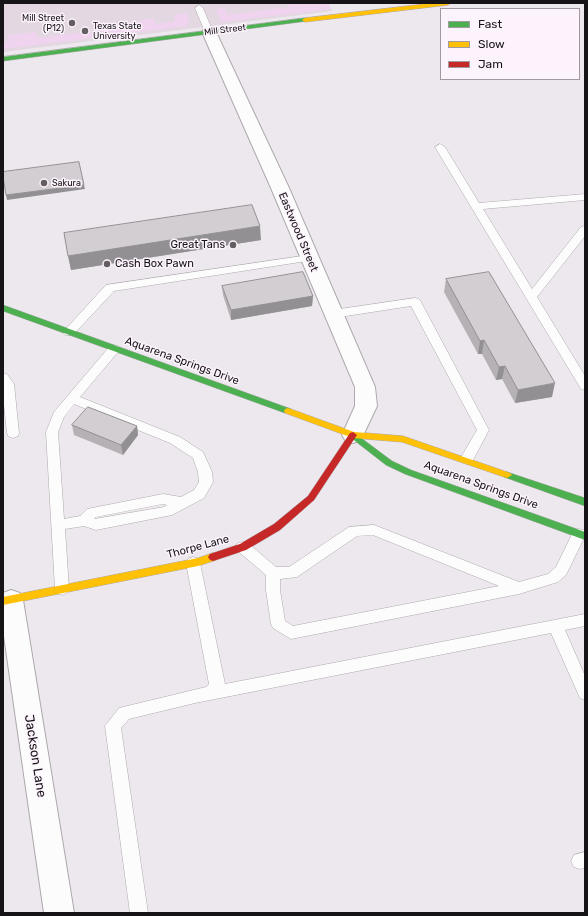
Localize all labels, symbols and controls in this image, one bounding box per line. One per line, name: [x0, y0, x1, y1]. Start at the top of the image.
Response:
legend: [440, 8, 580, 80]
place label: Mill Street (P12): [22, 13, 64, 34]
text: Fast: [478, 17, 502, 31]
marker: Mill Street (P12): [67, 18, 77, 28]
place label: Texas State University: [93, 21, 141, 42]
street label: Mill Street: [204, 22, 246, 38]
marker: Texas State University: [80, 26, 90, 36]
text: Slow: [478, 37, 505, 51]
text: Jam: [478, 57, 503, 71]
marker: Sakura: [39, 178, 49, 188]
place label: Sakura: [52, 178, 81, 188]
street label: Eastwood Street: [275, 190, 321, 274]
place label: Great Tans: [171, 238, 225, 252]
marker: Great Tans: [228, 240, 238, 250]
place label: Cash Box Pawn: [115, 257, 194, 271]
marker: Cash Box Pawn: [102, 259, 112, 269]
street label: Aquarena Springs Drive: [123, 334, 241, 388]
street label: Aquarena Springs Drive: [422, 458, 540, 512]
street label: Thorpe Lane: [165, 532, 231, 562]
street label: Jackson Lane: [21, 713, 49, 799]

